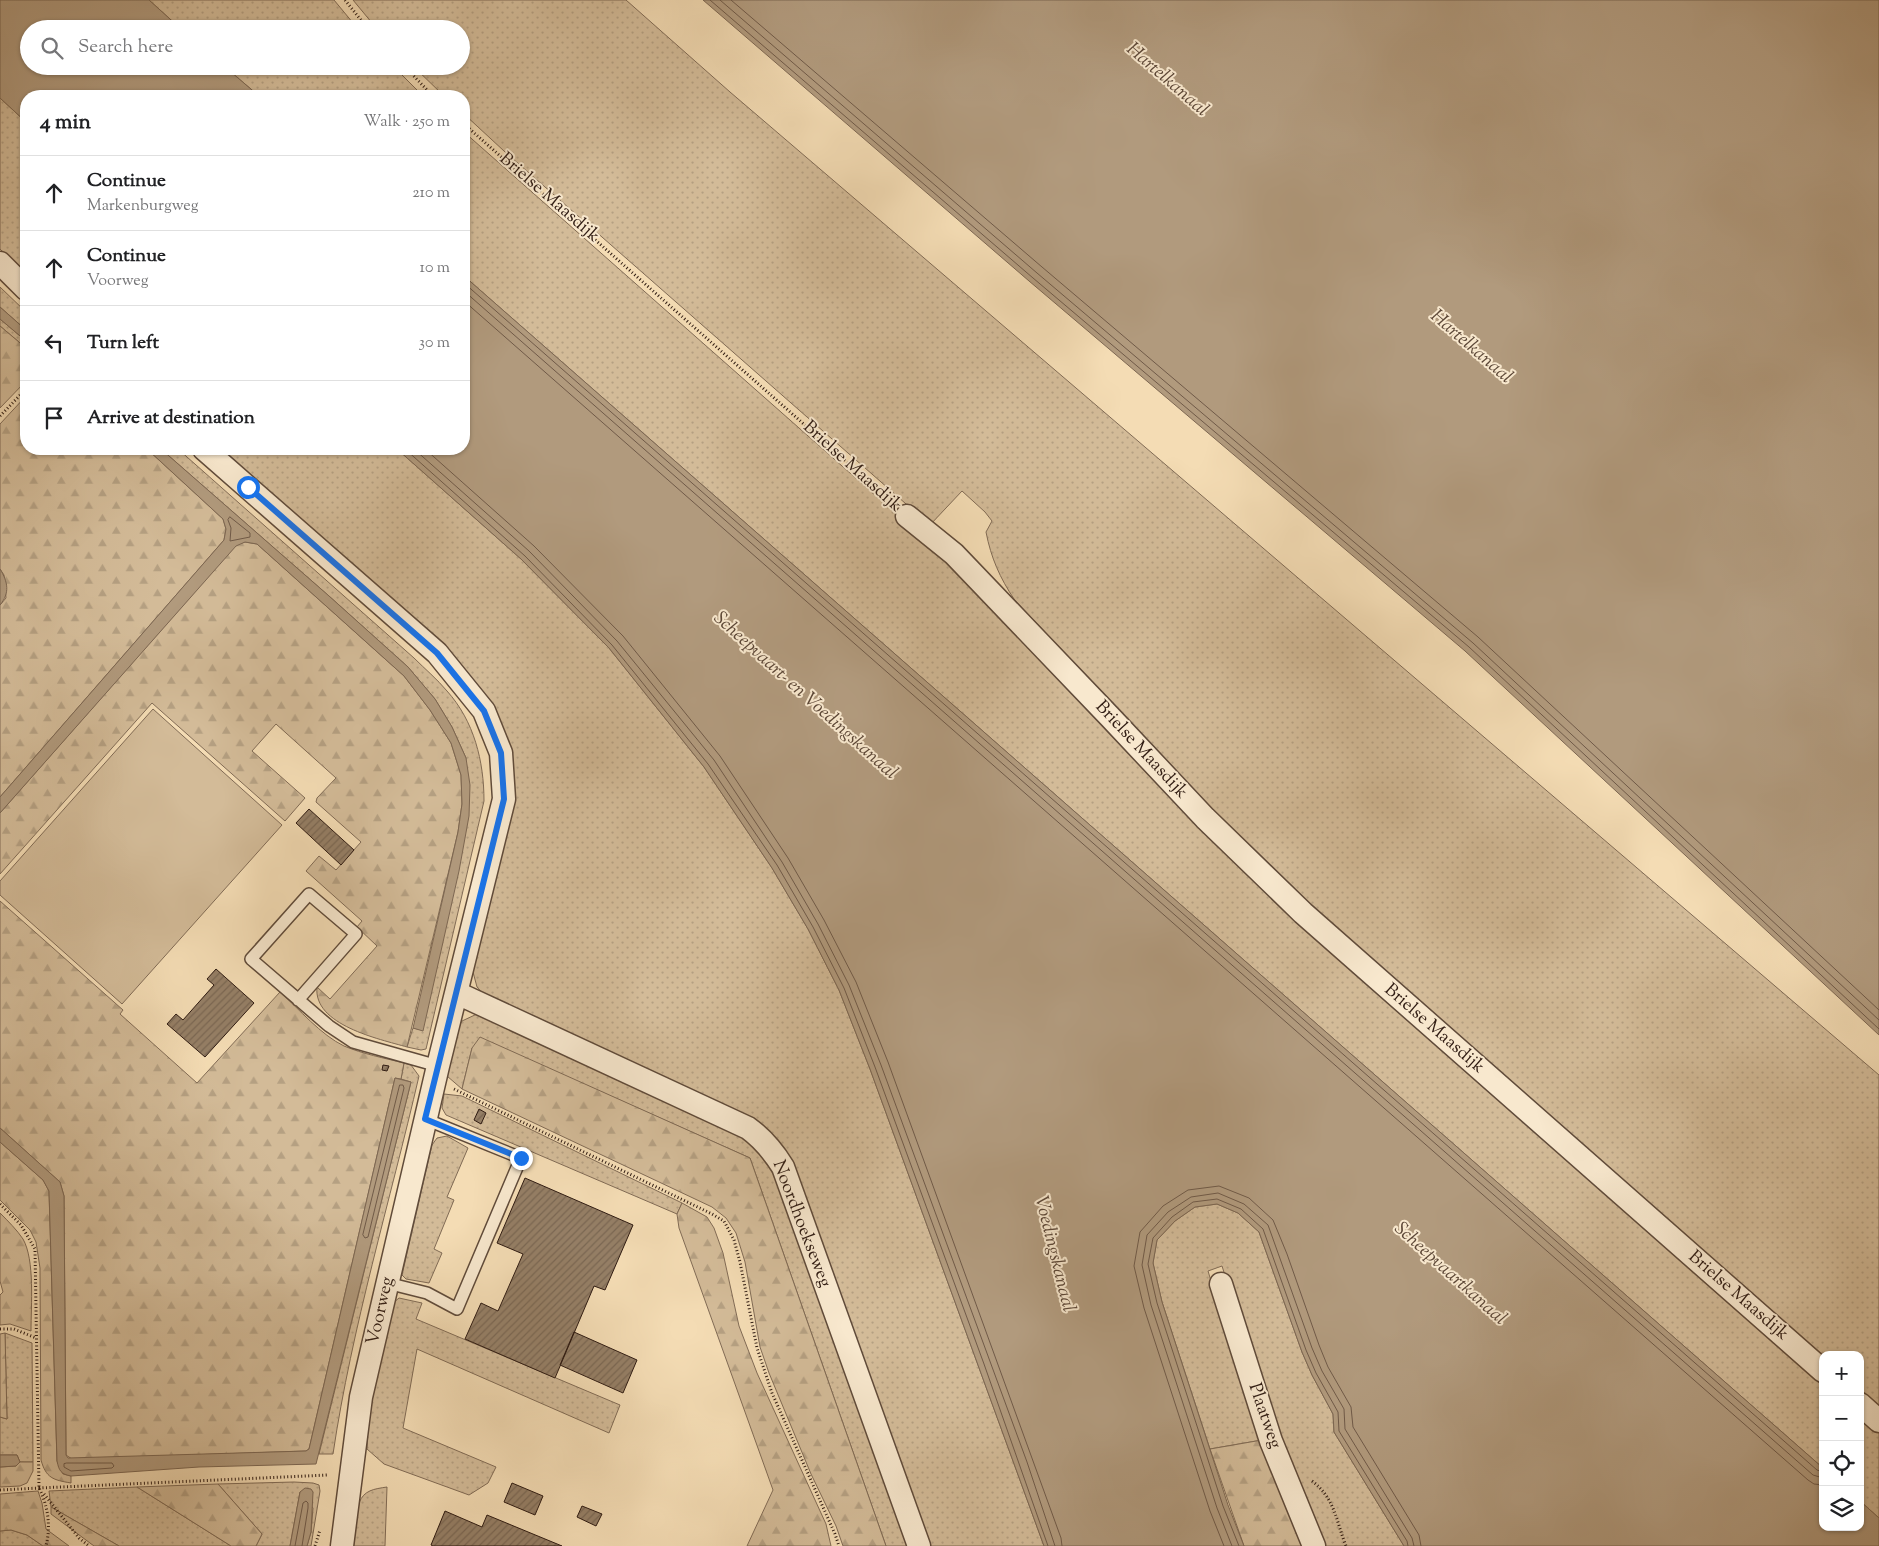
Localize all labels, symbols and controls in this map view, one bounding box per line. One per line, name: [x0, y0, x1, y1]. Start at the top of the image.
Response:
search box: [20, 20, 470, 75]
icon: search: [38, 34, 66, 62]
text: Search here: [78, 34, 173, 61]
water label: Hartelkanaal: [1120, 37, 1214, 123]
text: 4 min: [40, 108, 91, 138]
text: Walk · 250 m: [364, 111, 450, 134]
street label: Brielse Maasdijk: [493, 147, 605, 249]
text: Continue: [87, 168, 166, 195]
icon: ahead: [40, 179, 68, 207]
text: 210 m: [412, 182, 450, 205]
text: Markenburgweg: [87, 195, 199, 218]
text: Continue: [87, 243, 166, 270]
icon: ahead: [40, 254, 68, 282]
text: 10 m: [420, 257, 450, 280]
text: Voorweg: [87, 270, 149, 293]
water label: Hartelkanaal: [1424, 304, 1518, 390]
icon: left: [40, 329, 68, 357]
text: Turn left: [87, 330, 159, 357]
text: 30 m: [419, 332, 450, 355]
icon: arrive: [40, 404, 68, 432]
text: Arrive at destination: [87, 405, 255, 432]
street label: Brielse Maasdijk: [796, 415, 908, 519]
route start: [237, 476, 260, 499]
water label: Scheepvaart- en Voedingskanaal: [707, 606, 903, 786]
street label: Brielse Maasdijk: [1089, 695, 1194, 805]
street label: Brielse Maasdijk: [1378, 978, 1490, 1080]
route end: [510, 1147, 533, 1170]
street label: Noordhoekseweg: [765, 1157, 837, 1292]
water label: Voedingskanaal: [1027, 1193, 1081, 1315]
water label: Scheepvaartkanaal: [1388, 1216, 1512, 1332]
street label: Brielse Maasdijk: [1682, 1245, 1794, 1347]
street label: Voorweg: [361, 1274, 402, 1348]
map controls: [1819, 1351, 1864, 1531]
button: +: [1819, 1351, 1864, 1396]
street label: Plaatweg: [1241, 1380, 1287, 1453]
button: −: [1819, 1396, 1864, 1441]
button: locate: [1819, 1441, 1864, 1486]
button: layers: [1819, 1486, 1864, 1531]

